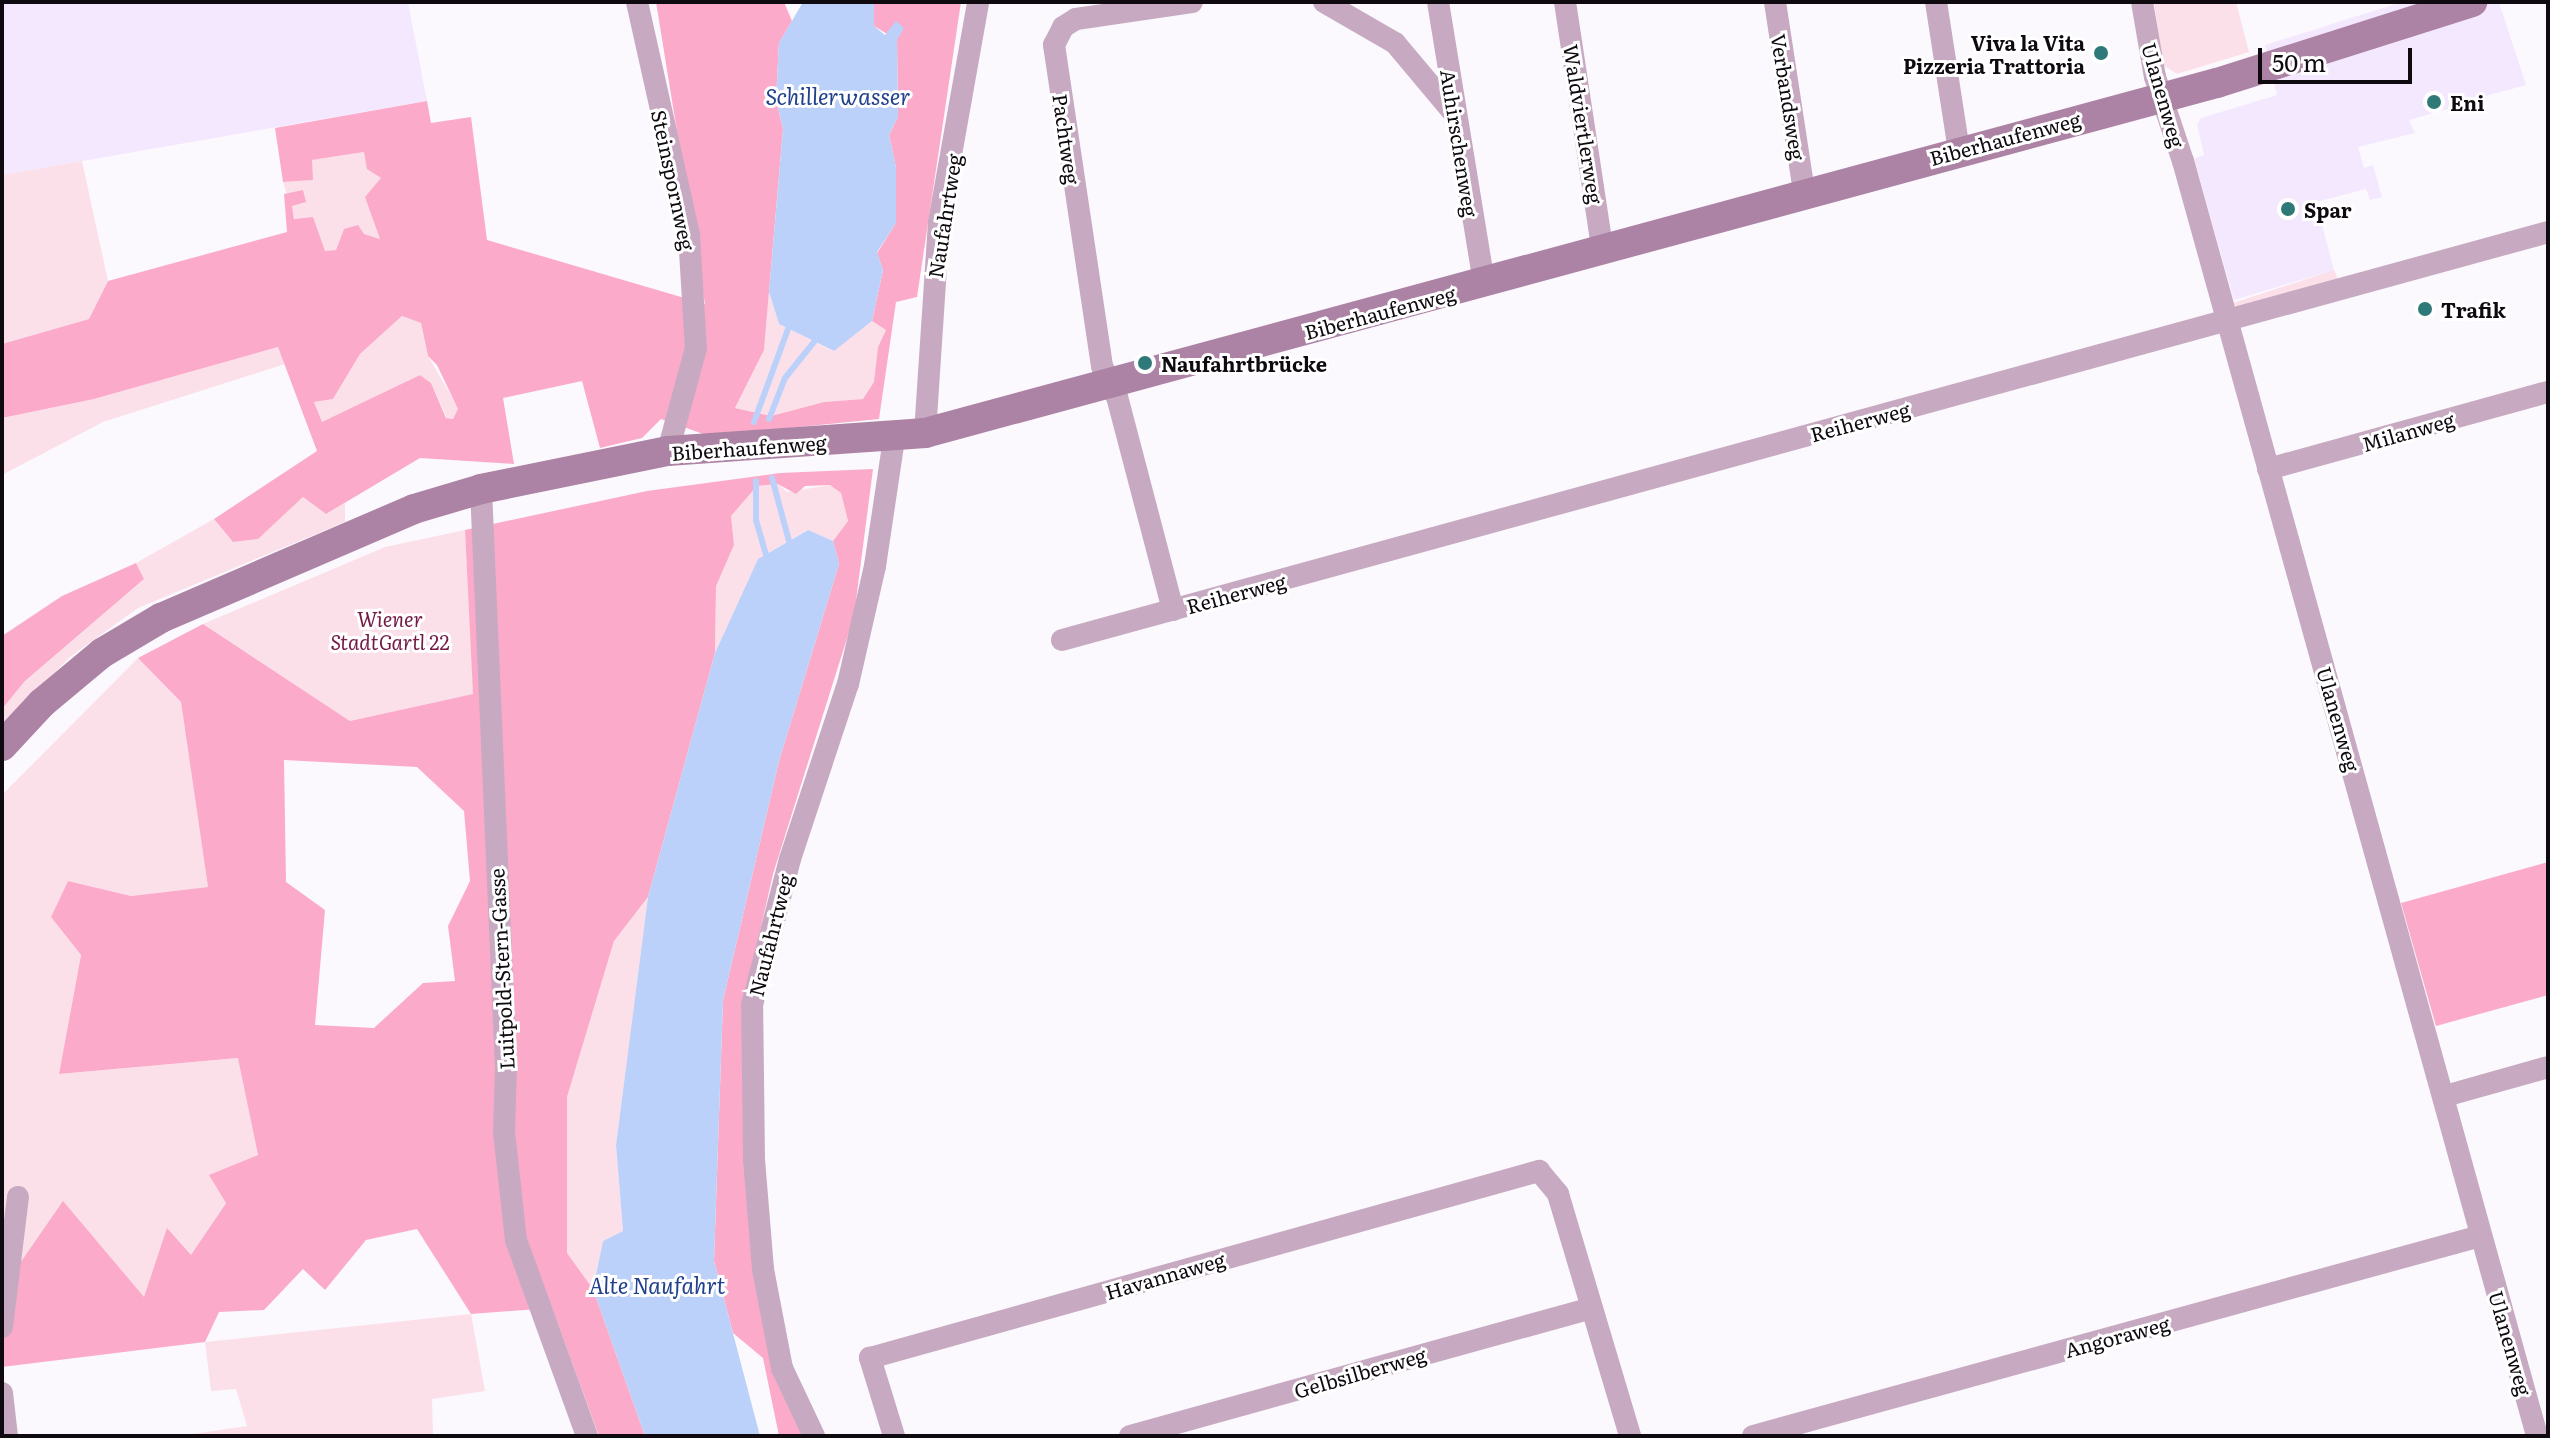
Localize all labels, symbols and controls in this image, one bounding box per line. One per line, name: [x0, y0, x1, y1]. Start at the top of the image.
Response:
place label: Viva la Vita Pizzeria Trattoria: [1903, 30, 2085, 77]
street label: Verbandsweg: [1767, 32, 1811, 162]
scale bar: [2262, 32, 2416, 82]
street label: Ulanenweg: [2138, 40, 2190, 150]
street label: Waldviertlerweg: [1560, 43, 1608, 205]
marker: Viva la Vita Pizzeria Trattoria: [2092, 44, 2110, 62]
text: 50 m: [2272, 44, 2326, 79]
street label: Auhirschenweg: [1436, 68, 1484, 218]
water label: Schillerwasser: [765, 83, 911, 109]
place label: Eni: [2450, 90, 2484, 114]
street label: Pachtweg: [1049, 92, 1085, 186]
marker: Eni: [2425, 93, 2443, 111]
street label: Biberhaufenweg: [1927, 106, 2083, 170]
street label: Steinspornweg: [647, 108, 701, 252]
street label: Naufahrtweg: [922, 152, 966, 280]
place label: Spar: [2304, 197, 2352, 221]
marker: Spar: [2279, 200, 2297, 218]
street label: Biberhaufenweg: [1302, 280, 1458, 344]
place label: Trafik: [2441, 297, 2506, 321]
marker: Trafik: [2416, 300, 2434, 318]
place label: Naufahrtbrücke: [1161, 351, 1327, 375]
marker: Naufahrtbrücke: [1136, 354, 1154, 372]
street label: Reiherweg: [1808, 396, 1912, 446]
street label: Milanweg: [2359, 406, 2457, 456]
street label: Biberhaufenweg: [671, 430, 827, 464]
street label: Reiherweg: [1184, 568, 1288, 618]
park label: Wiener StadtGartl 22: [330, 607, 450, 654]
street label: Ulanenweg: [2313, 664, 2365, 774]
street label: Luitpold-Stern-Gasse: [484, 868, 518, 1070]
street label: Naufahrtweg: [743, 871, 797, 999]
street label: Havannaweg: [1102, 1246, 1228, 1304]
water label: Alte Naufahrt: [589, 1272, 725, 1298]
street label: Ulanenweg: [2485, 1288, 2537, 1398]
street label: Angoraweg: [2062, 1310, 2172, 1362]
street label: Gelbsilberweg: [1291, 1342, 1429, 1402]

